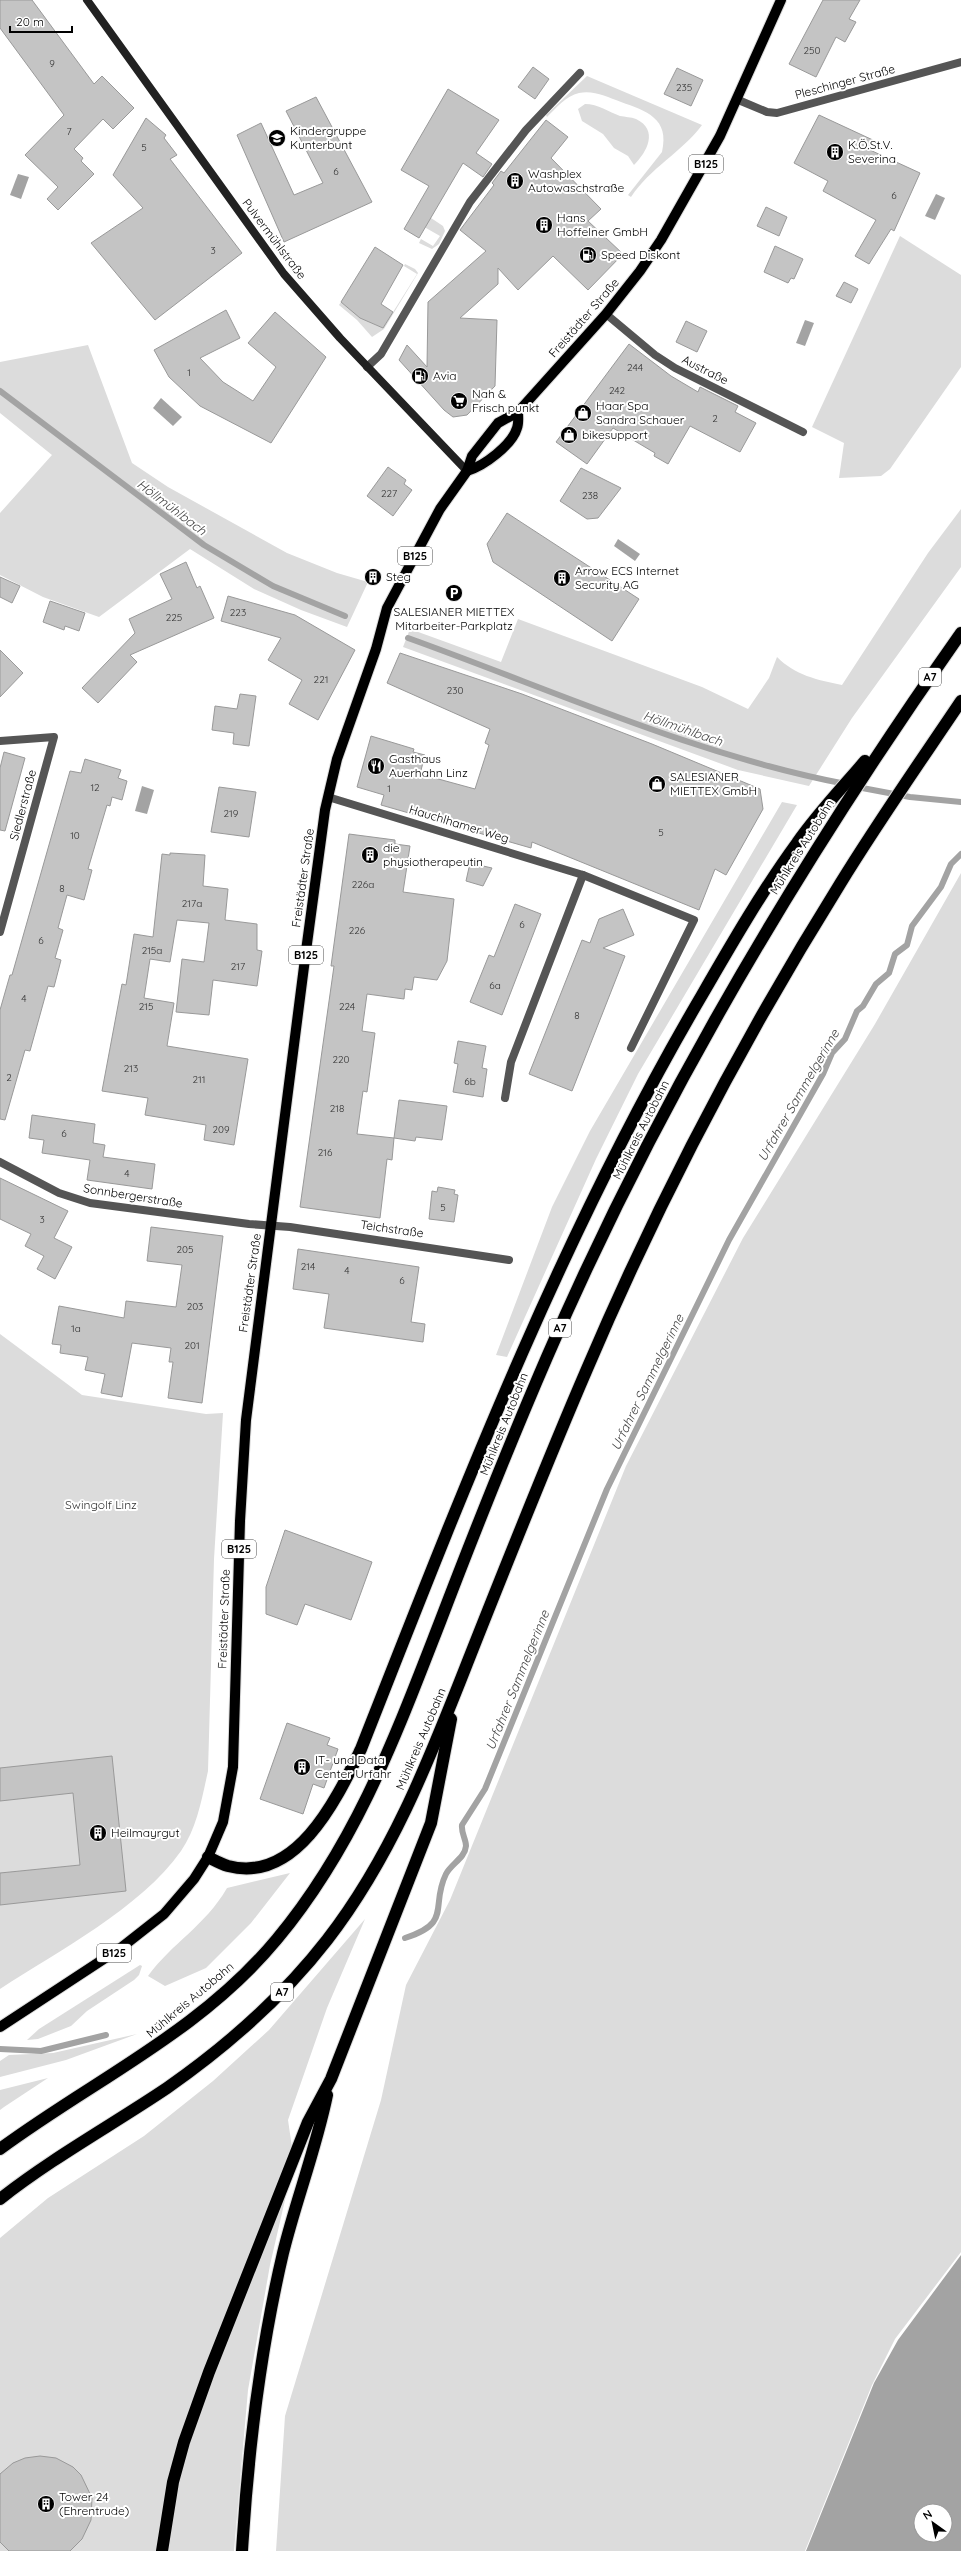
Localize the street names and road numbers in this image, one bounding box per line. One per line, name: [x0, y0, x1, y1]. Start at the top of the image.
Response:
street label: Pleschinger Straße: [793, 61, 897, 102]
road number: B125: [689, 155, 723, 173]
street label: Pulvermühlstraße: [239, 195, 310, 282]
street label: Freistädter Straße: [545, 275, 622, 360]
street label: Austraße: [680, 352, 731, 388]
road number: B125: [398, 547, 432, 565]
road number: A7: [919, 668, 941, 686]
street label: Siedlerstraße: [6, 768, 39, 842]
street label: Mühlkreis Autobahn: [766, 796, 837, 897]
street label: Hauchlhamer Weg: [407, 801, 511, 846]
street label: Freistädter Straße: [288, 827, 317, 928]
road number: B125: [289, 946, 323, 964]
street label: Mühlkreis Autobahn: [609, 1078, 672, 1182]
street label: Sonnbergerstraße: [82, 1180, 184, 1211]
street label: Teichstraße: [359, 1217, 425, 1240]
street label: Freistädter Straße: [235, 1232, 264, 1333]
road number: A7: [549, 1319, 571, 1337]
street label: Mühlkreis Autobahn: [476, 1370, 531, 1477]
road number: B125: [222, 1540, 256, 1558]
street label: Freistädter Straße: [214, 1569, 233, 1669]
street label: Mühlkreis Autobahn: [392, 1686, 449, 1792]
road number: B125: [97, 1944, 131, 1962]
street label: Mühlkreis Autobahn: [143, 1959, 236, 2041]
road number: A7: [271, 1983, 293, 2001]

